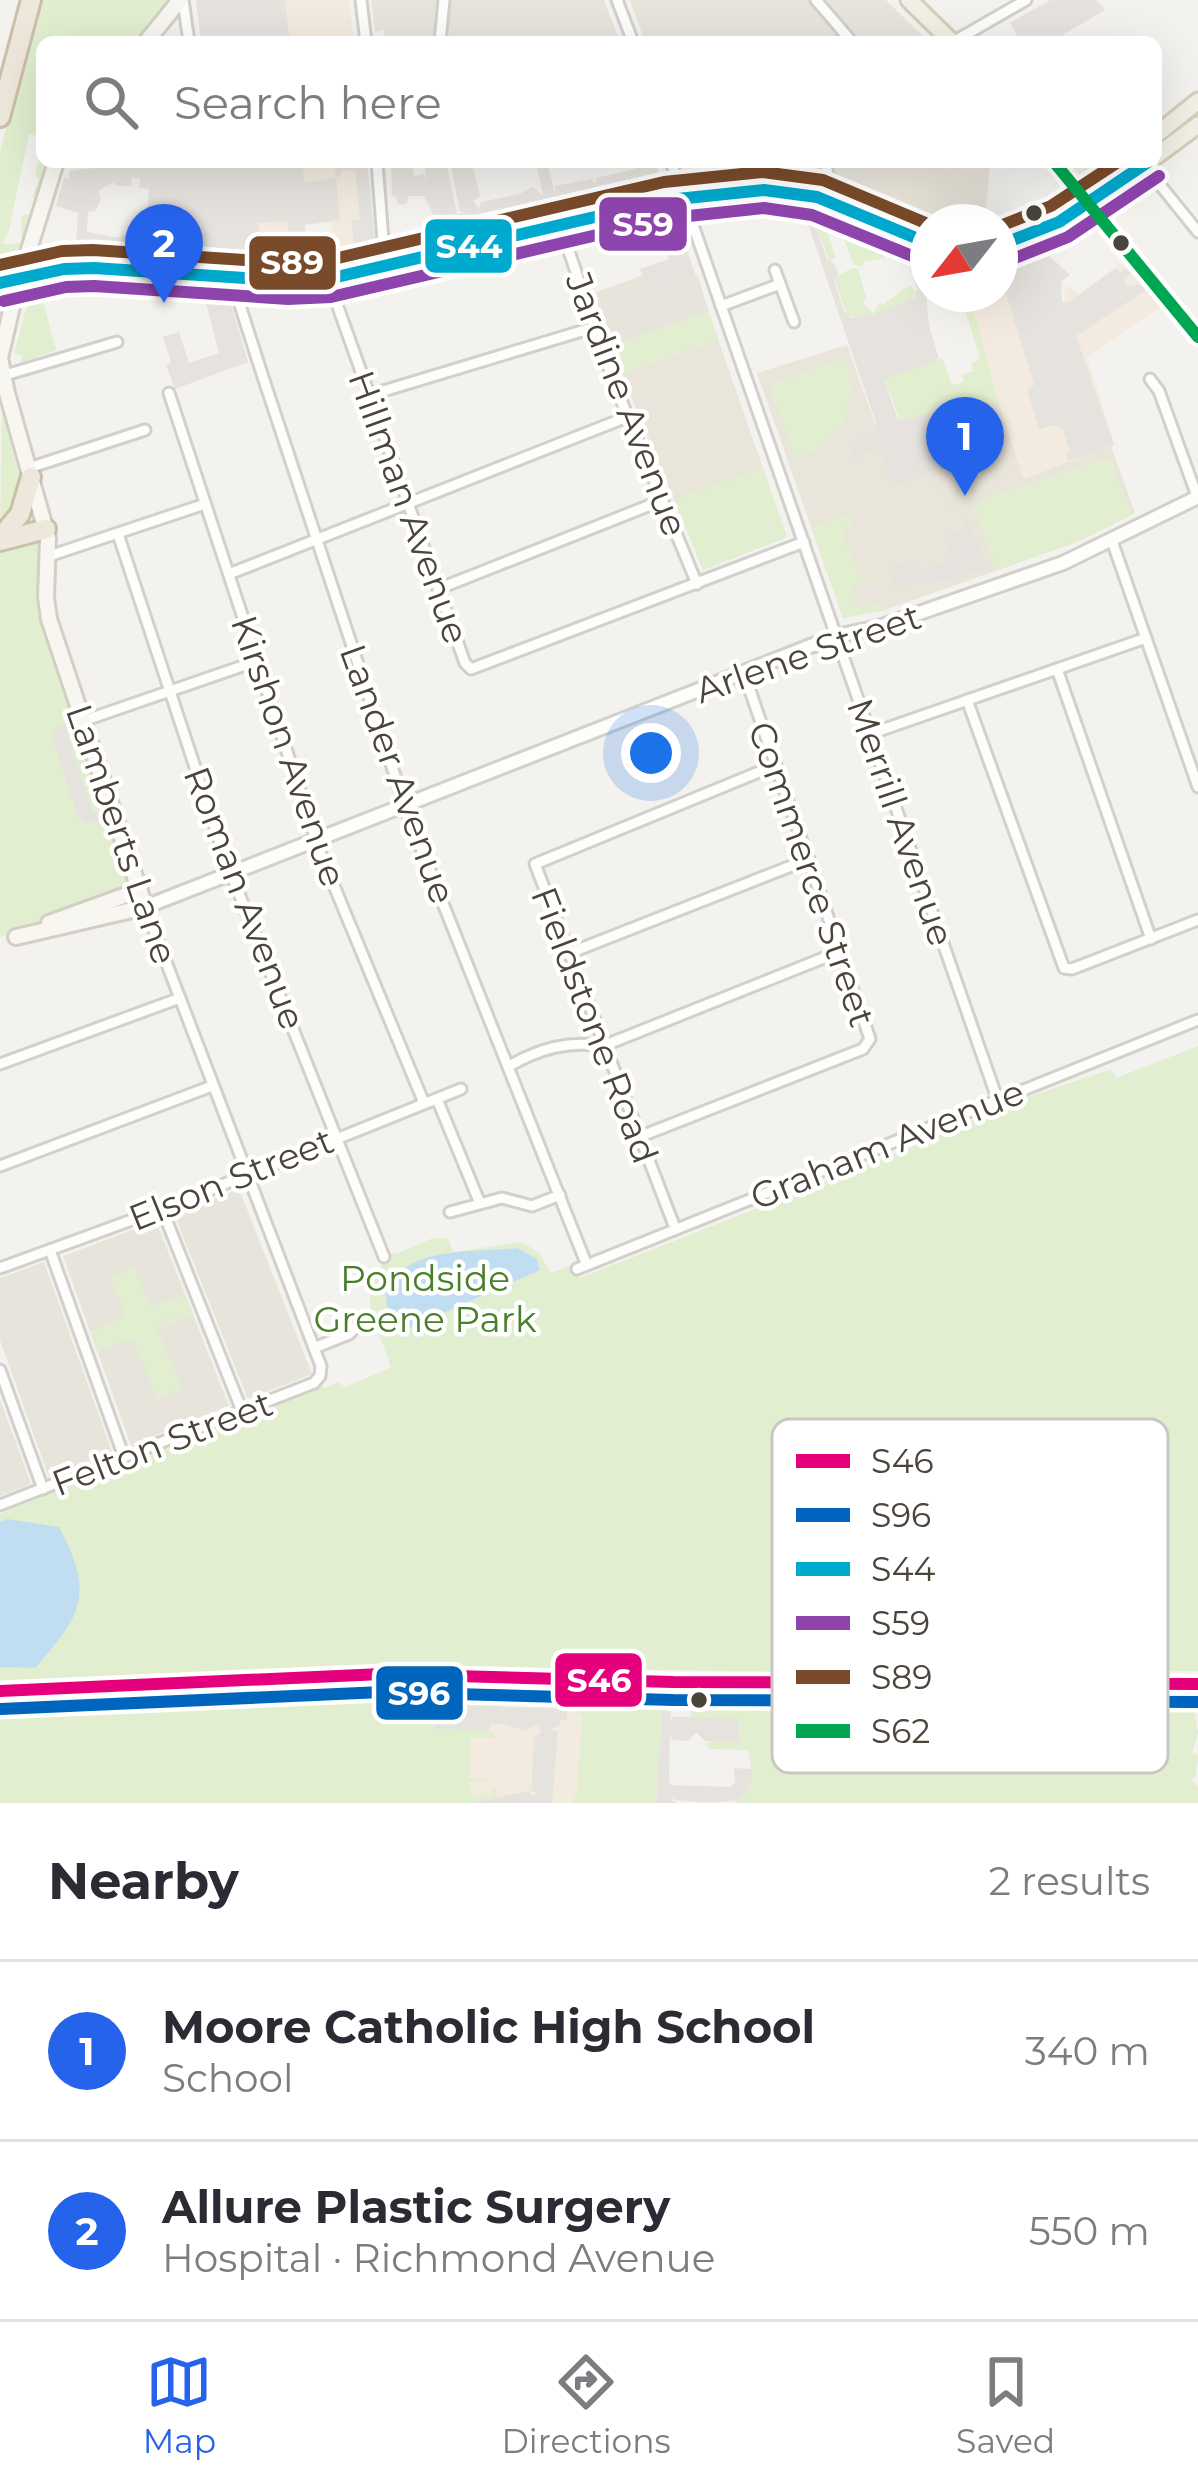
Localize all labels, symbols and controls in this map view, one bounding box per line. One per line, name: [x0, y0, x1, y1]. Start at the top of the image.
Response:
search box: [36, 36, 1162, 168]
icon: search: [78, 69, 144, 135]
text: Search here: [174, 75, 442, 130]
line badge: S59: [597, 195, 689, 253]
unlabelled marker: [1023, 202, 1045, 224]
pin: 2: [125, 204, 203, 303]
text: S59: [612, 204, 674, 244]
north arrow: [910, 204, 1018, 312]
line badge: S44: [423, 217, 514, 275]
text: S44: [436, 226, 503, 266]
unlabelled marker: [1110, 232, 1132, 254]
line badge: S89: [247, 234, 338, 292]
text: S89: [260, 242, 324, 282]
street label: Jardine Avenue: [556, 265, 697, 542]
street label: Hillman Avenue: [339, 364, 479, 650]
pin: 1: [926, 397, 1004, 496]
street label: Arlene Street: [689, 594, 927, 712]
street label: Kirshon Avenue: [222, 610, 356, 892]
street label: Lander Avenue: [331, 638, 465, 910]
street label: Merrill Avenue: [838, 692, 964, 952]
street label: Lamberts Lane: [57, 698, 187, 970]
street label: Commerce Street: [739, 716, 885, 1032]
your location: [621, 723, 681, 783]
street label: Roman Avenue: [175, 761, 315, 1035]
street label: Fieldstone Road: [522, 881, 668, 1169]
street label: Graham Avenue: [744, 1069, 1030, 1219]
street label: Elson Street: [122, 1118, 340, 1240]
park label: Pondside Greene Park: [313, 1256, 537, 1341]
street label: Felton Street: [46, 1381, 278, 1505]
legend: [772, 1419, 1168, 1773]
text: S46: [871, 1441, 934, 1481]
text: S96: [871, 1495, 931, 1535]
text: S44: [871, 1549, 935, 1589]
text: S59: [871, 1603, 930, 1643]
line badge: S46: [553, 1651, 644, 1709]
text: S89: [871, 1657, 932, 1697]
text: S46: [566, 1660, 632, 1700]
line badge: S96: [374, 1664, 465, 1722]
text: S96: [388, 1673, 450, 1713]
unlabelled marker: [688, 1689, 710, 1711]
text: S62: [871, 1711, 930, 1751]
text: Nearby: [48, 1850, 239, 1912]
text: 2 results: [989, 1857, 1150, 1905]
text: Moore Catholic High School: [162, 1999, 815, 2054]
text: 1: [79, 2027, 95, 2075]
text: 340 m: [1025, 2027, 1150, 2075]
text: School: [162, 2054, 293, 2102]
text: Allure Plastic Surgery: [162, 2179, 670, 2234]
text: 2: [75, 2207, 99, 2255]
text: 550 m: [1029, 2207, 1150, 2255]
text: Hospital · Richmond Avenue: [162, 2234, 715, 2282]
tab: Map: [143, 2349, 216, 2461]
tab: Directions: [502, 2349, 671, 2461]
tab: Saved: [956, 2349, 1055, 2461]

